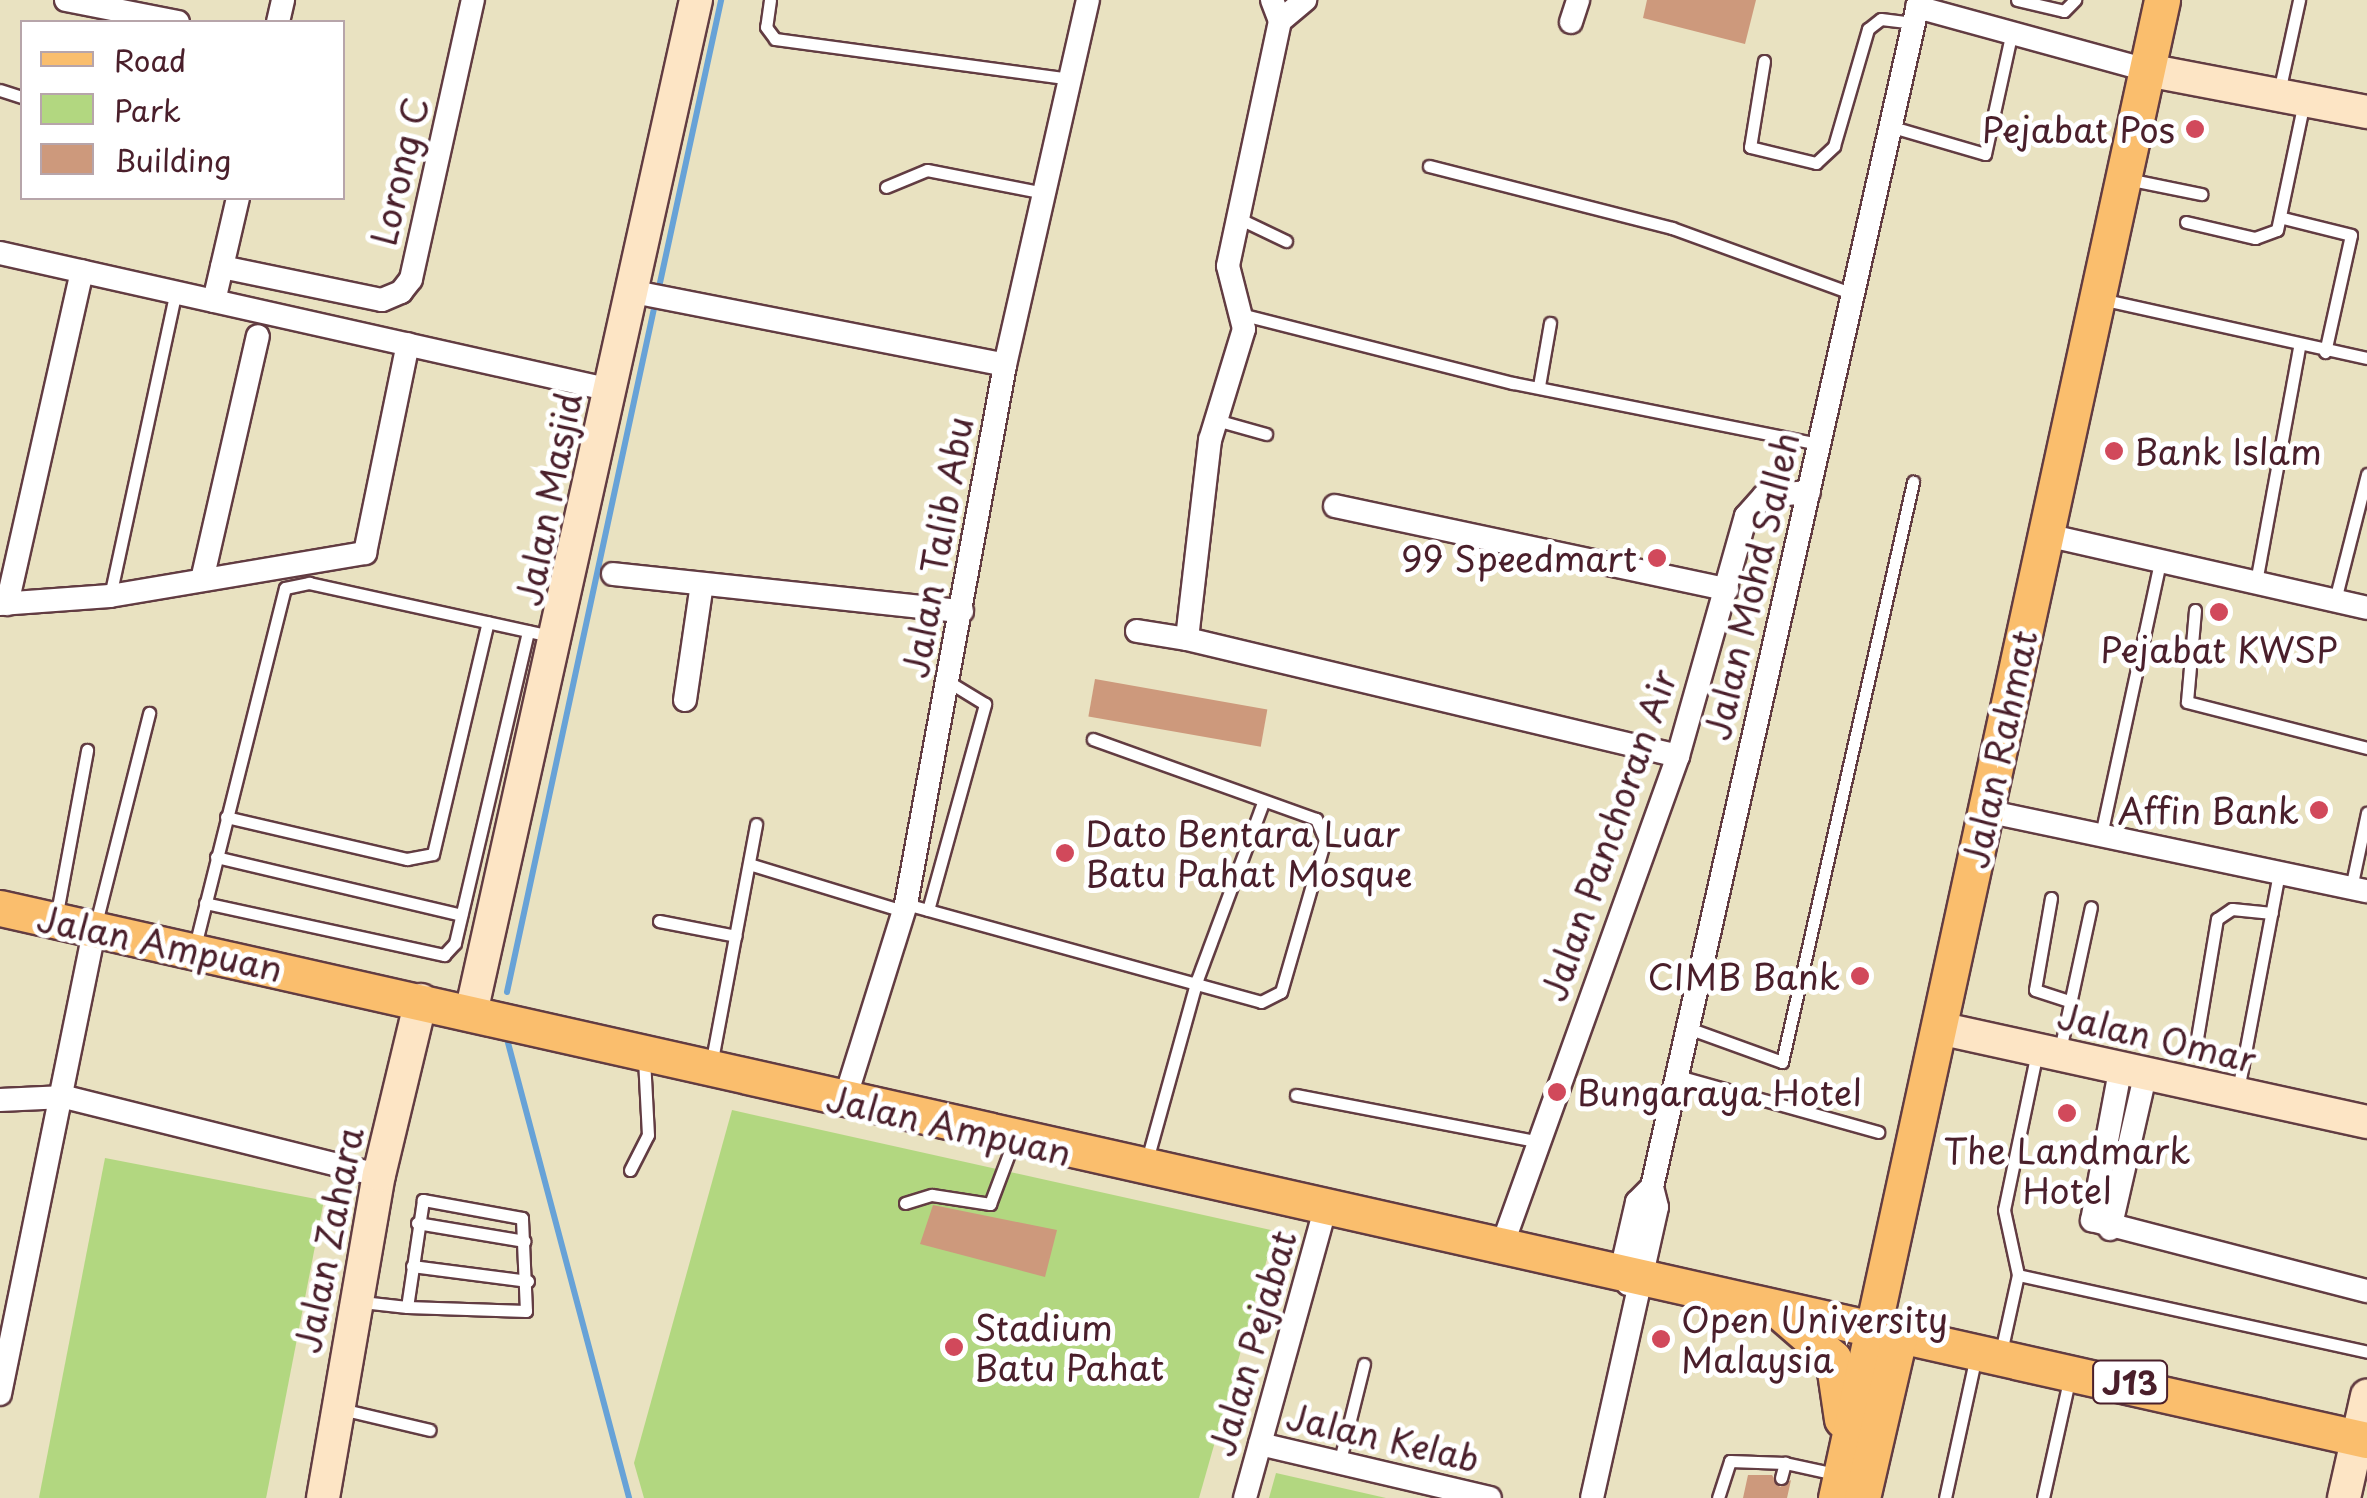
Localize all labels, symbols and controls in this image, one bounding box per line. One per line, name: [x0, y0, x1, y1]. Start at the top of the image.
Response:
legend: [20, 20, 345, 200]
text: Road: [114, 37, 187, 82]
text: Park: [114, 87, 181, 132]
street label: Lorong C: [362, 93, 436, 249]
place label: Pejabat Pos: [1980, 108, 2175, 150]
marker: Pejabat Pos: [2184, 118, 2206, 140]
text: Building: [114, 137, 231, 182]
street label: Jalan Masjid: [507, 388, 589, 610]
street label: Jalan Talib Abu: [893, 414, 981, 680]
street label: Jalan Mohd Salleh: [1695, 428, 1807, 744]
place label: Bank Islam: [2134, 430, 2322, 472]
marker: Bank Islam: [2103, 440, 2125, 462]
place label: 99 Speedmart: [1400, 537, 1637, 579]
marker: 99 Speedmart: [1646, 547, 1668, 569]
marker: Pejabat KWSP: [2208, 601, 2230, 623]
street label: Jalan Rahmat: [1953, 627, 2045, 871]
place label: Pejabat KWSP: [2099, 628, 2339, 670]
street label: Jalan Panchoran Air: [1532, 664, 1684, 1006]
place label: Affin Bank: [2115, 789, 2299, 831]
marker: Affin Bank: [2308, 799, 2330, 821]
place label: Dato Bentara Luar Batu Pahat Mosque: [1085, 812, 1412, 894]
marker: Dato Bentara Luar Batu Pahat Mosque: [1054, 842, 1076, 864]
street label: Jalan Ampuan: [33, 896, 287, 990]
place label: CIMB Bank: [1648, 955, 1840, 997]
marker: CIMB Bank: [1849, 965, 1871, 987]
street label: Jalan Omar: [2053, 994, 2261, 1080]
place label: Bungaraya Hotel: [1577, 1071, 1861, 1113]
street label: Jalan Ampuan: [822, 1076, 1076, 1174]
marker: Bungaraya Hotel: [1546, 1081, 1568, 1103]
marker: The Landmark Hotel: [2056, 1102, 2078, 1124]
street label: Jalan Zahara: [285, 1123, 371, 1357]
place label: The Landmark Hotel: [1943, 1129, 2191, 1211]
street label: Jalan Pejabat: [1200, 1225, 1304, 1461]
place label: Open University Malaysia: [1681, 1298, 1950, 1380]
place label: Stadium Batu Pahat: [974, 1306, 1162, 1388]
marker: Open University Malaysia: [1650, 1328, 1672, 1350]
marker: Stadium Batu Pahat: [943, 1336, 965, 1358]
road number: J13: [2090, 1355, 2170, 1409]
street label: Jalan Kelab: [1283, 1394, 1483, 1480]

